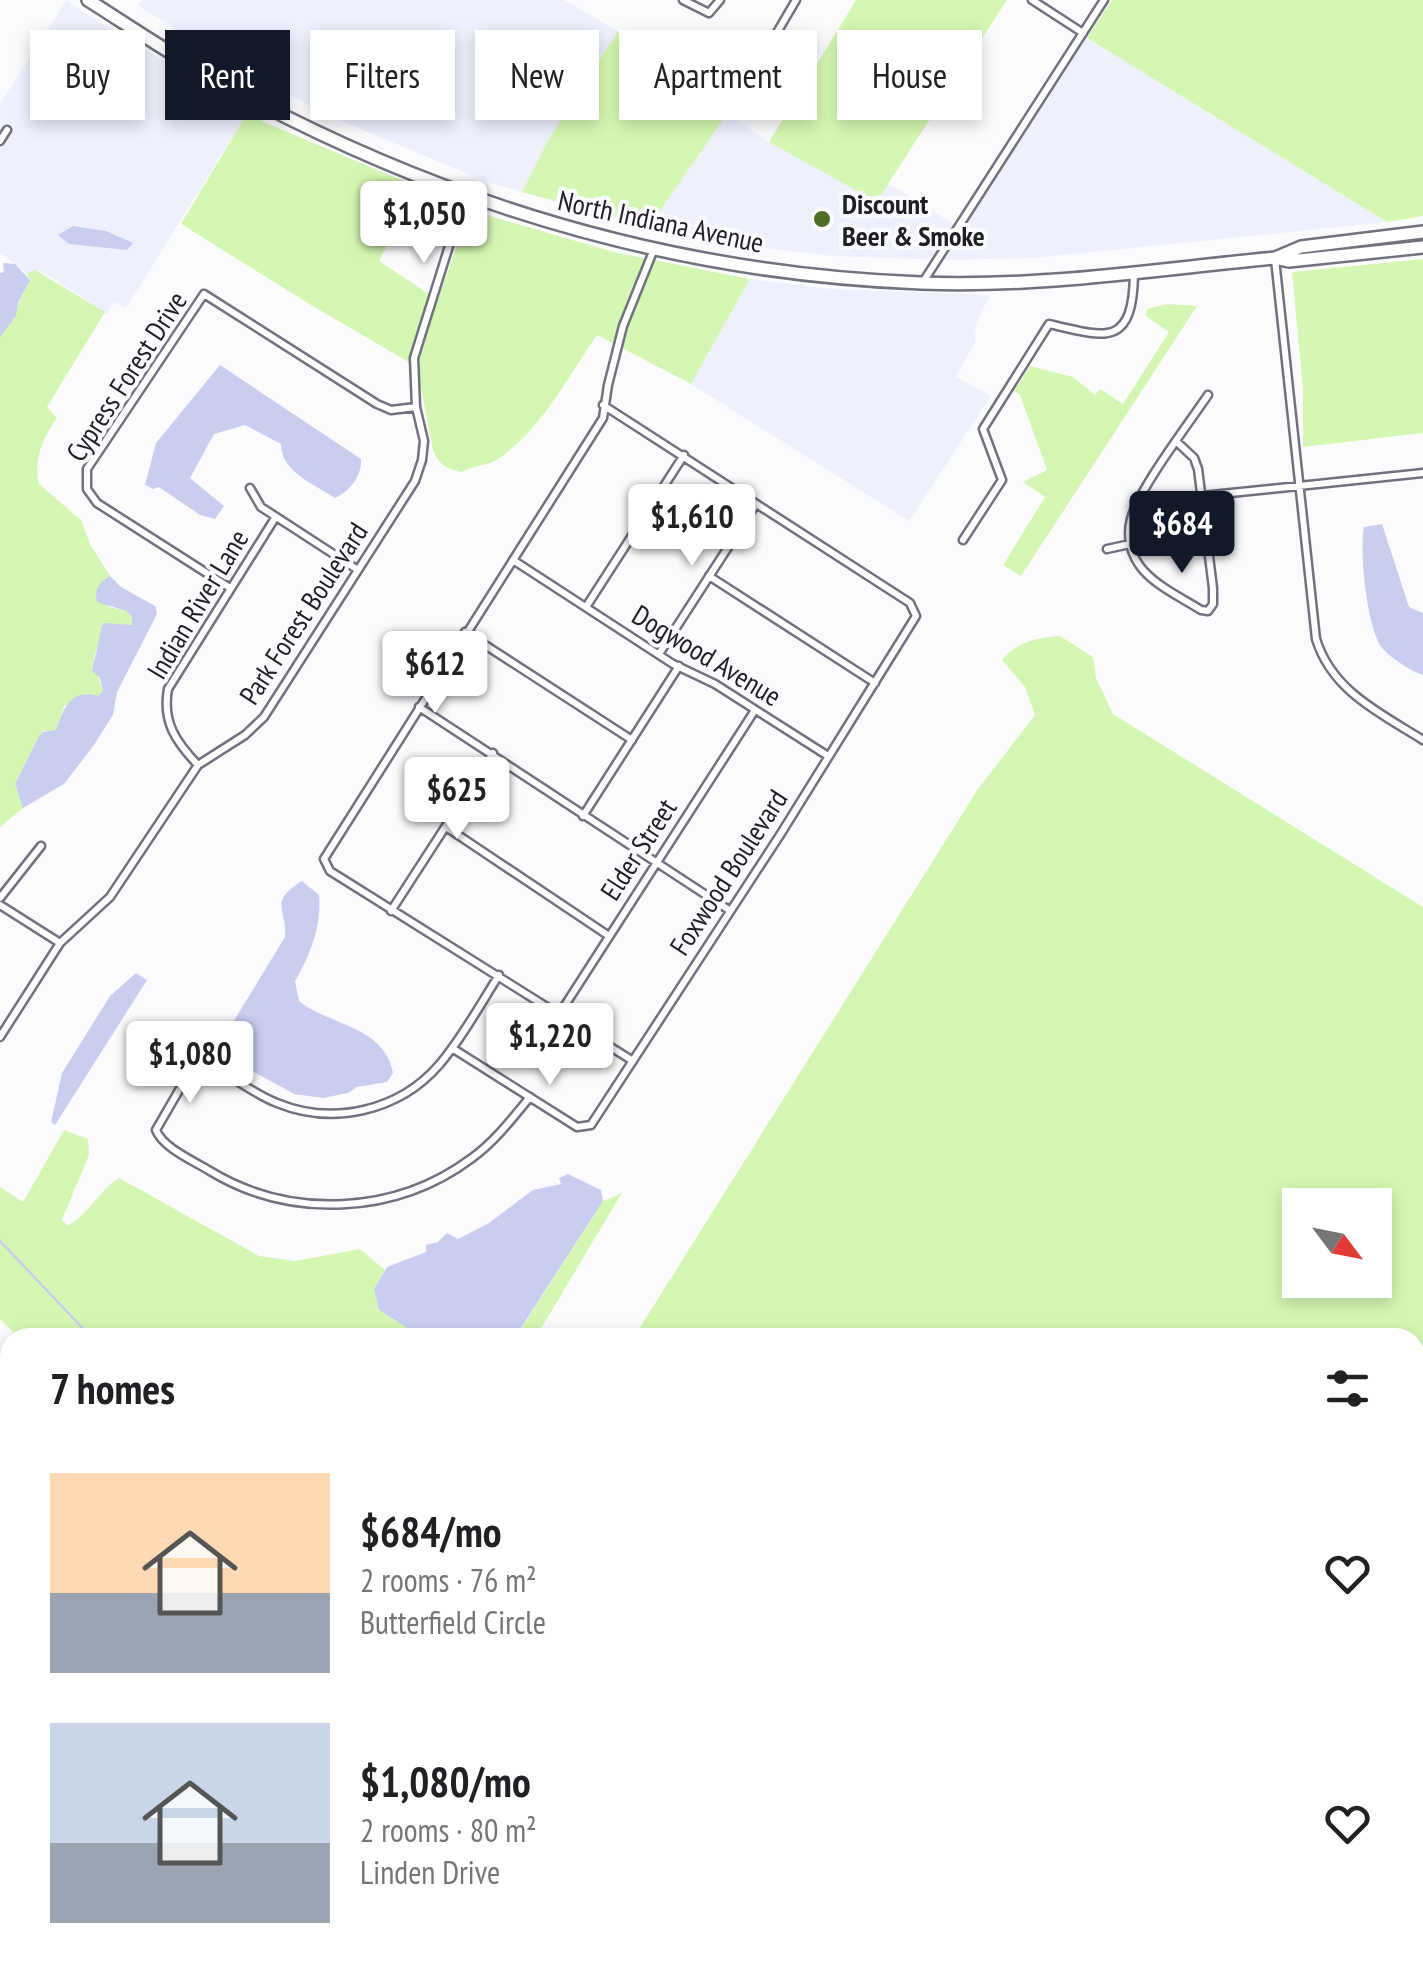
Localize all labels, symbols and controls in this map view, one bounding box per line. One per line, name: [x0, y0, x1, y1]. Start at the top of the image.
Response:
chip: Buy: [30, 30, 145, 120]
chip: Rent: [165, 30, 290, 120]
chip: Filters: [310, 30, 455, 120]
chip: New: [475, 30, 599, 120]
chip: Apartment: [619, 30, 817, 120]
chip: House: [837, 30, 982, 120]
pin: $1,050: [343, 181, 505, 266]
street label: North Indiana Avenue: [555, 181, 767, 261]
place label: Discount Beer & Smoke: [842, 185, 985, 254]
text: $1,050: [382, 192, 466, 234]
marker: Discount Beer & Smoke: [811, 208, 833, 230]
street label: Cypress Forest Drive: [57, 284, 195, 468]
pin: $1,610: [611, 484, 773, 569]
pin: $684: [1123, 491, 1241, 576]
text: $1,610: [650, 495, 734, 537]
text: $684: [1151, 502, 1213, 544]
street label: Park Forest Boulevard: [230, 515, 376, 711]
street label: Indian River Lane: [138, 522, 256, 686]
street label: Dogwood Avenue: [626, 596, 788, 714]
pin: $612: [376, 631, 494, 716]
text: $612: [404, 642, 466, 684]
pin: $625: [398, 757, 516, 842]
text: $625: [426, 768, 488, 810]
street label: Foxwood Boulevard: [661, 782, 795, 962]
street label: Elder Street: [591, 791, 685, 907]
pin: $1,220: [469, 1003, 631, 1088]
text: $1,220: [508, 1014, 592, 1056]
pin: $1,080: [109, 1021, 271, 1106]
text: $1,080: [148, 1032, 232, 1074]
north arrow: [1282, 1188, 1392, 1298]
map controls: [1282, 1188, 1392, 1298]
text: 7 homes: [50, 1361, 175, 1416]
icon: filters: [1320, 1361, 1375, 1416]
text: $684/mo: [360, 1504, 502, 1559]
icon: home: [130, 1513, 250, 1633]
icon: heart: [1320, 1546, 1375, 1601]
text: 2 rooms · 76 m²: [360, 1559, 537, 1601]
text: Butterfield Circle: [360, 1601, 546, 1643]
text: $1,080/mo: [360, 1754, 531, 1809]
icon: home: [130, 1763, 250, 1883]
icon: heart: [1320, 1796, 1375, 1851]
text: 2 rooms · 80 m²: [360, 1809, 537, 1851]
text: Linden Drive: [360, 1851, 500, 1893]

